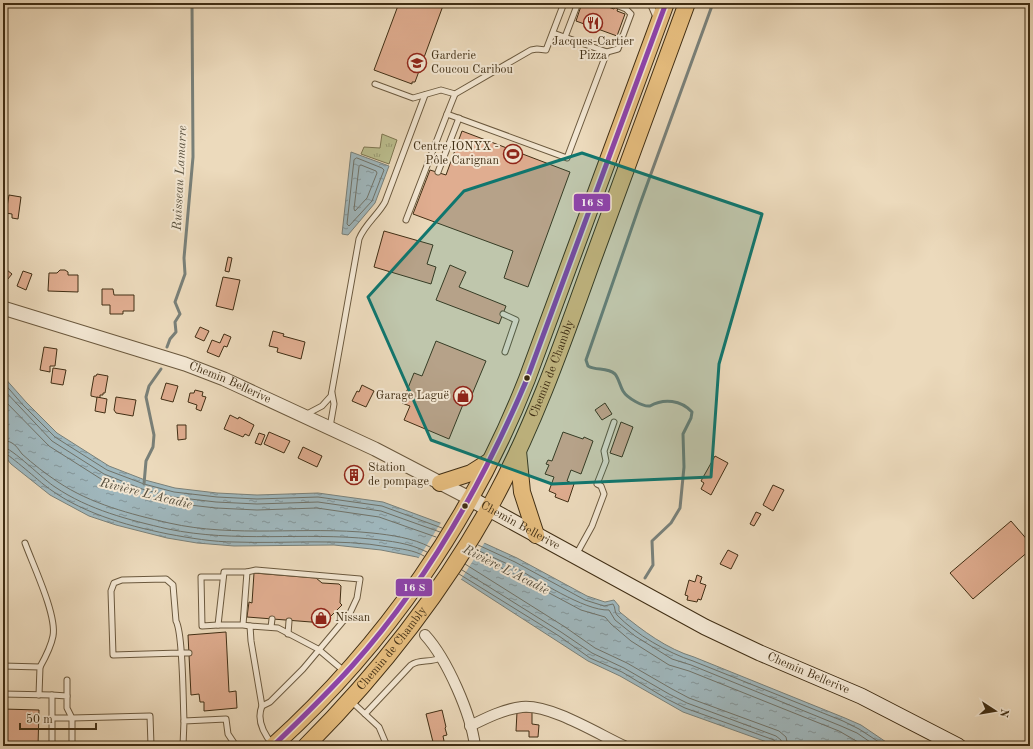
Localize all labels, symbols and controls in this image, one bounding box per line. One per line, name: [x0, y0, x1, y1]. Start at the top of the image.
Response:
restaurant icon: Jacques-Cartier Pizza: [582, 12, 604, 34]
place label: Jacques-Cartier Pizza: [552, 36, 634, 62]
place label: Garderie Coucou Caribou: [431, 50, 514, 76]
school or university icon: Garderie Coucou Caribou: [406, 52, 428, 74]
water label: Ruisseau Lamarre: [171, 125, 189, 232]
place label: Centre IONYX - Pôle Carignan: [413, 141, 500, 167]
sports icon: Centre IONYX - Pôle Carignan: [502, 143, 524, 165]
line badge: 16 S: [573, 193, 611, 212]
text: 16 S: [581, 198, 604, 209]
street label: Chemin de Chambly: [528, 318, 577, 419]
street label: Chemin Bellerive: [187, 360, 273, 406]
unlabelled marker: [522, 373, 532, 383]
shop icon: Garage Laguë: [452, 385, 474, 407]
place label: Garage Laguë: [376, 390, 449, 402]
place label: Station de pompage: [368, 462, 429, 488]
building icon: Station de pompage: [343, 464, 365, 486]
water label: Rivière L'Acadie: [98, 476, 193, 512]
street label: Chemin Bellerive: [479, 499, 562, 553]
unlabelled marker: [460, 501, 470, 511]
water label: Rivière L'Acadie: [460, 542, 551, 597]
line badge: 16 S: [395, 578, 433, 597]
text: 16 S: [403, 583, 426, 594]
street label: Chemin de Chambly: [355, 604, 430, 693]
shop icon: Nissan: [310, 607, 332, 629]
place label: Nissan: [335, 612, 371, 624]
street label: Chemin Bellerive: [765, 651, 852, 697]
north arrow: [975, 691, 1015, 731]
scale bar: [20, 705, 96, 731]
text: N: [997, 708, 1010, 719]
text: 50 m: [26, 713, 53, 726]

